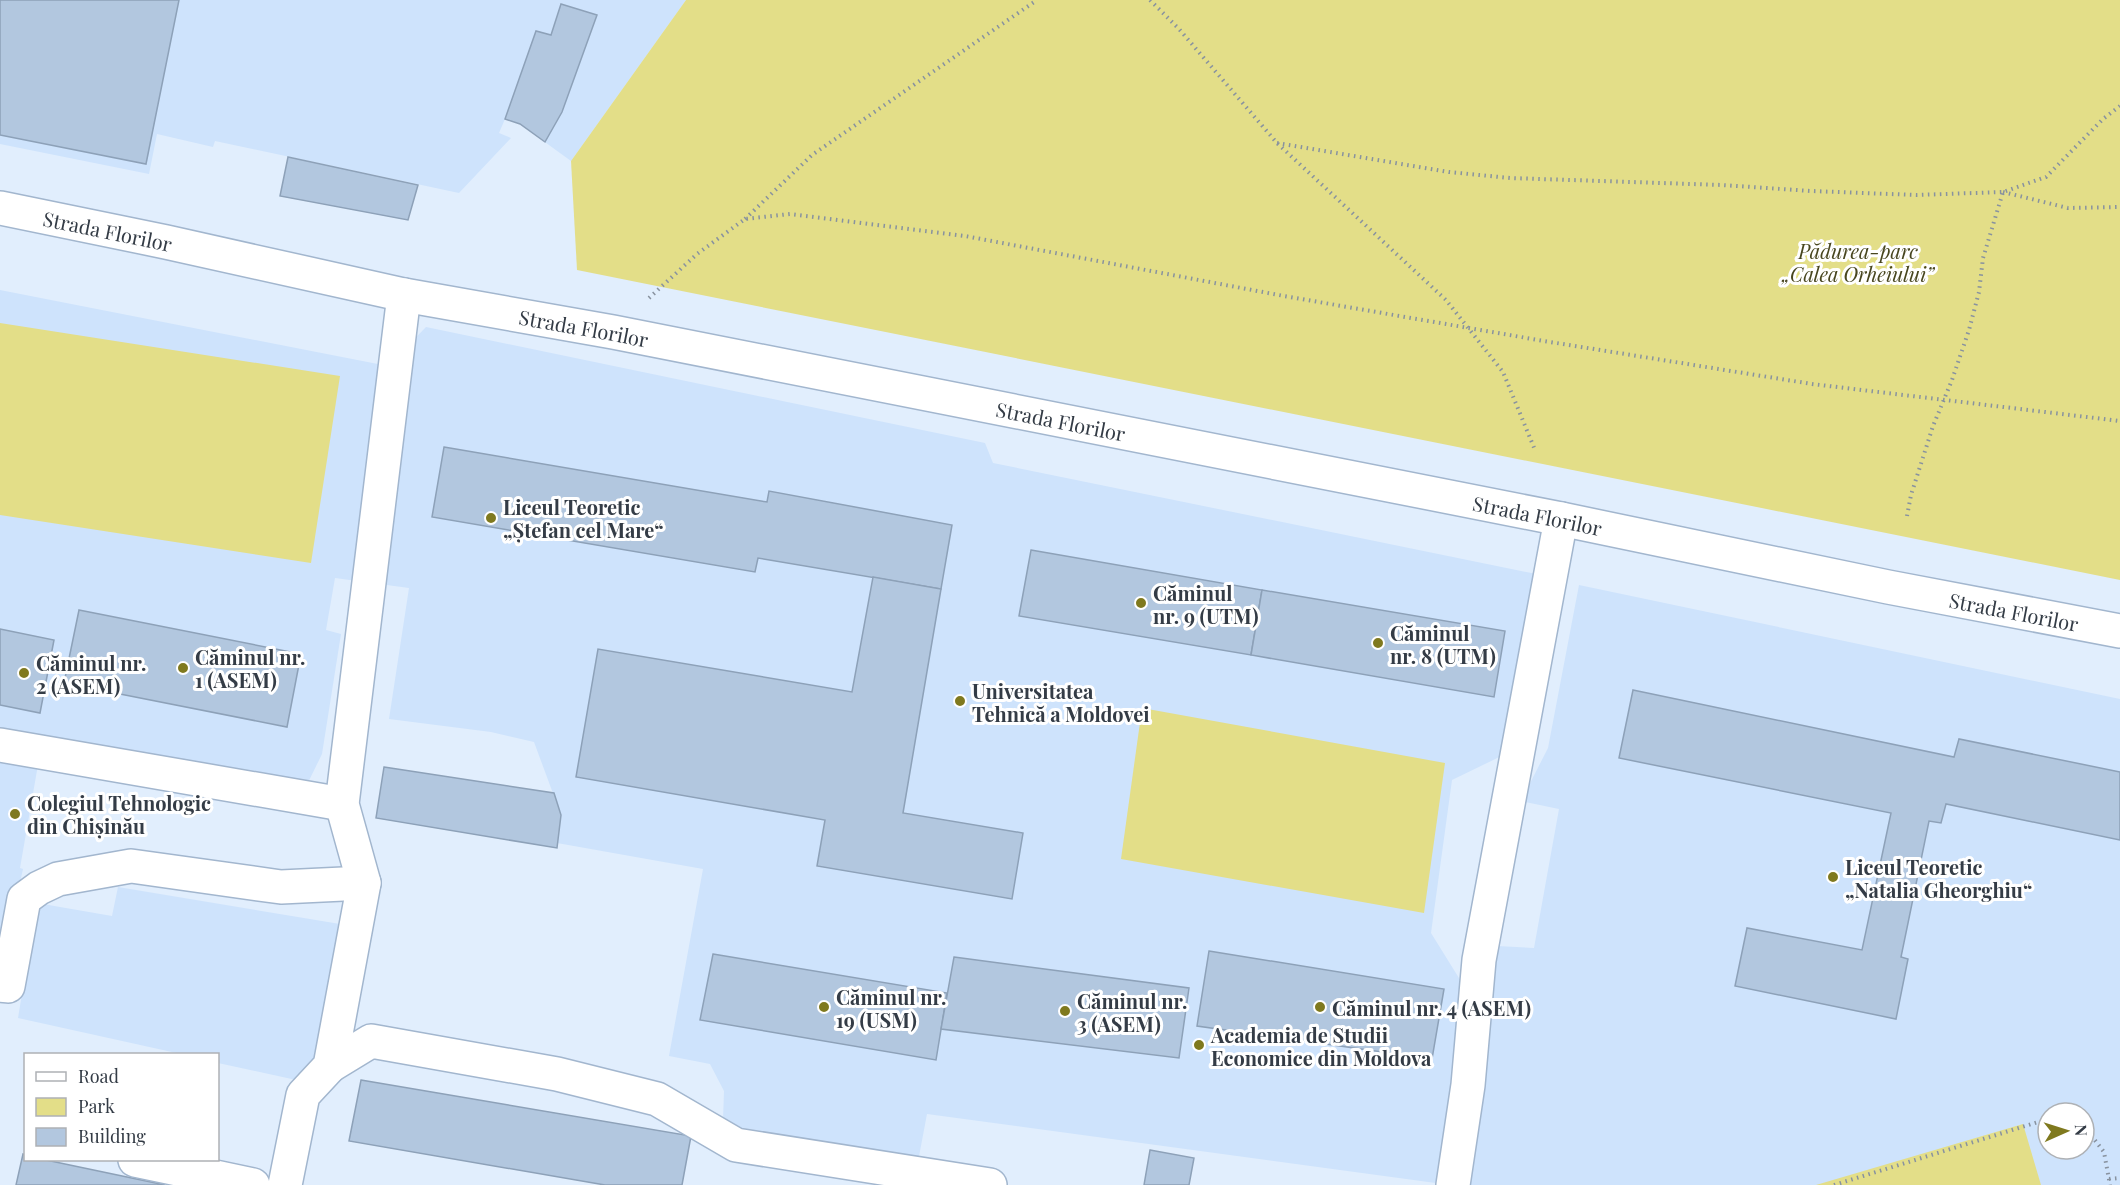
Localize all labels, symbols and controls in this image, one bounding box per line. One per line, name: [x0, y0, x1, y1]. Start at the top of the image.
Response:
street label: Strada Florilor: [41, 204, 175, 257]
park label: Pădurea-parc „Calea Orheiului”: [1781, 237, 1935, 287]
street label: Strada Florilor: [517, 302, 651, 352]
street label: Strada Florilor: [994, 394, 1128, 446]
street label: Strada Florilor: [1471, 488, 1605, 541]
place label: Liceul Teoretic „Ștefan cel Mare“: [503, 493, 664, 544]
marker: Liceul Teoretic „Ștefan cel Mare“: [484, 511, 498, 525]
place label: Căminul nr. 9 (UTM): [1153, 579, 1259, 629]
street label: Strada Florilor: [1947, 585, 2081, 636]
marker: Căminul nr. 9 (UTM): [1134, 596, 1148, 610]
place label: Căminul nr. 8 (UTM): [1390, 619, 1496, 669]
marker: Căminul nr. 8 (UTM): [1371, 636, 1385, 650]
place label: Căminul nr. 1 (ASEM): [195, 643, 305, 693]
place label: Căminul nr. 2 (ASEM): [36, 649, 146, 699]
marker: Căminul nr. 1 (ASEM): [176, 661, 190, 675]
marker: Căminul nr. 2 (ASEM): [17, 666, 31, 680]
place label: Universitatea Tehnică a Moldovei: [972, 677, 1150, 727]
marker: Universitatea Tehnică a Moldovei: [953, 694, 967, 708]
place label: Colegiul Tehnologic din Chișinău: [27, 789, 211, 840]
marker: Colegiul Tehnologic din Chișinău: [8, 807, 22, 821]
place label: Liceul Teoretic „Natalia Gheorghiu“: [1845, 853, 2032, 903]
marker: Liceul Teoretic „Natalia Gheorghiu“: [1826, 870, 1840, 884]
place label: Căminul nr. 19 (USM): [836, 983, 946, 1033]
place label: Căminul nr. 3 (ASEM): [1077, 987, 1187, 1037]
place label: Căminul nr. 4 (ASEM): [1332, 994, 1531, 1021]
marker: Căminul nr. 19 (USM): [817, 1000, 831, 1014]
marker: Căminul nr. 4 (ASEM): [1313, 1000, 1327, 1014]
marker: Căminul nr. 3 (ASEM): [1058, 1004, 1072, 1018]
place label: Academia de Studii Economice din Moldova: [1210, 1021, 1432, 1071]
marker: Academia de Studii Economice din Moldova: [1192, 1038, 1206, 1052]
legend: [24, 1053, 219, 1161]
text: Road: [78, 1064, 119, 1088]
text: Park: [78, 1094, 115, 1118]
north arrow: [2036, 1101, 2096, 1161]
text: Building: [78, 1124, 146, 1148]
text: N: [2071, 1124, 2092, 1137]

